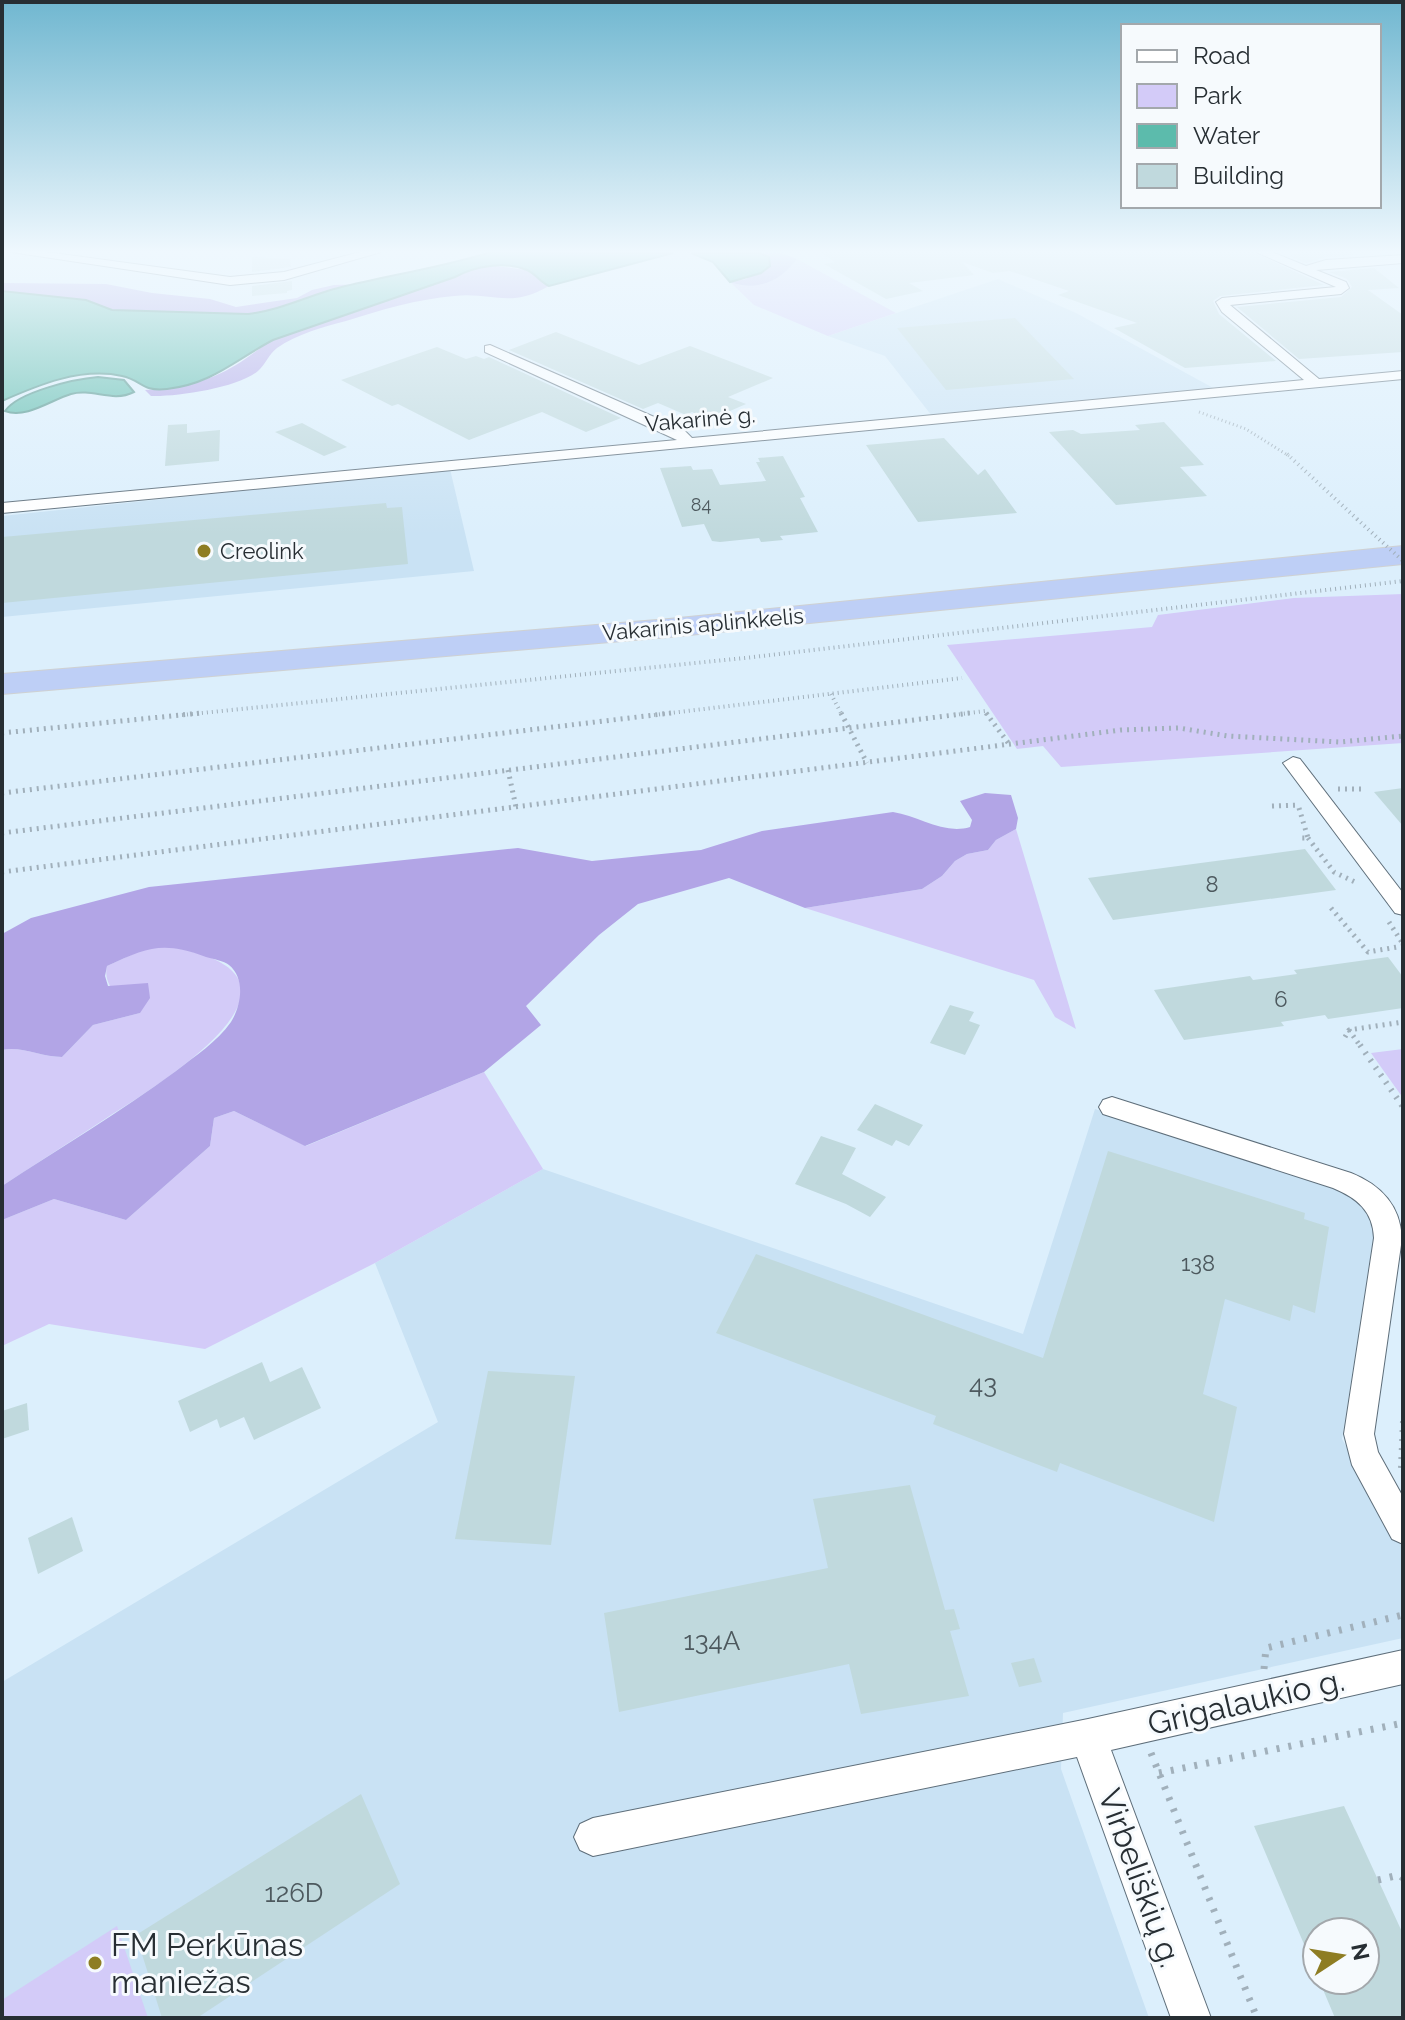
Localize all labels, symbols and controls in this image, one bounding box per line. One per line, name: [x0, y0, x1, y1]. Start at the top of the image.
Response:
legend: [1121, 24, 1381, 208]
text: Road: [1193, 41, 1251, 70]
text: Park: [1193, 81, 1242, 110]
text: Water: [1193, 121, 1261, 150]
text: Building: [1193, 161, 1284, 190]
street label: Vakarinė g.: [644, 401, 756, 437]
house number: 84: [691, 494, 711, 515]
place label: Creolink: [220, 538, 304, 564]
marker: Creolink: [195, 542, 213, 560]
street label: Vakarinis aplinkkelis: [601, 602, 805, 646]
house number: 8: [1205, 871, 1219, 897]
house number: 6: [1274, 986, 1288, 1012]
house number: 138: [1181, 1250, 1215, 1276]
house number: 43: [969, 1369, 997, 1399]
house number: 134A: [684, 1626, 741, 1656]
street label: Grigalaukio g.: [1144, 1661, 1348, 1742]
street label: Virbeliškių g.: [1091, 1784, 1190, 1972]
house number: 126D: [265, 1878, 323, 1908]
north arrow: [1301, 1916, 1381, 1996]
place label: FM Perkūnas maniežas: [111, 1926, 303, 2000]
text: N: [1346, 1941, 1375, 1963]
marker: FM Perkūnas maniežas: [86, 1954, 104, 1972]

